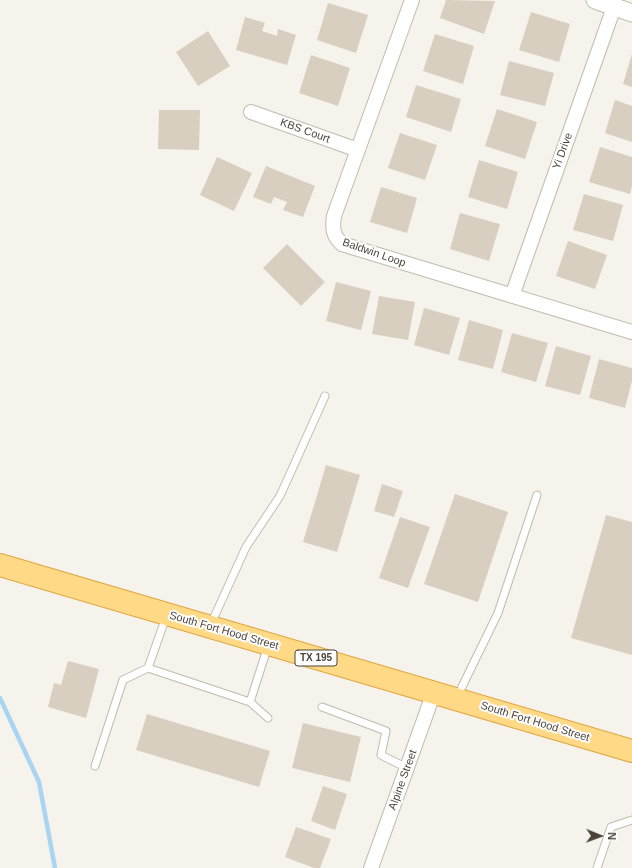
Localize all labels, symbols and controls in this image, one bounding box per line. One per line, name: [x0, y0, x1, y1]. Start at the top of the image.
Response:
street label: KBS Court: [278, 116, 332, 146]
street label: Yi Drive: [550, 131, 576, 171]
street label: Baldwin Loop: [341, 236, 407, 270]
street label: South Fort Hood Street: [168, 609, 280, 653]
road number: TX 195: [295, 650, 337, 666]
street label: South Fort Hood Street: [479, 699, 591, 745]
street label: Alpine Street: [386, 748, 420, 812]
north arrow: [580, 816, 620, 856]
text: N: [606, 832, 618, 840]

